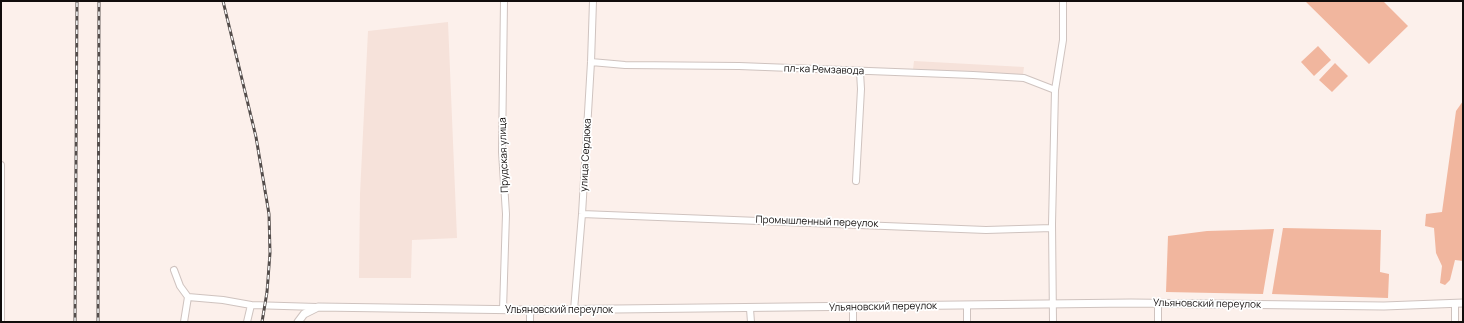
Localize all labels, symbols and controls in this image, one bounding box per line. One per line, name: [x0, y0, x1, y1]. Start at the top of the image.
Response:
street label: пл-ка Ремзавода: [784, 63, 864, 77]
street label: Прудская улица: [497, 117, 511, 193]
street label: улица Сердюка: [578, 118, 594, 192]
street label: Промышленный переулок: [755, 214, 879, 230]
street label: Ульяновский переулок: [1153, 297, 1261, 311]
street label: Ульяновский переулок: [829, 300, 937, 314]
street label: Ульяновский переулок: [505, 304, 613, 316]

